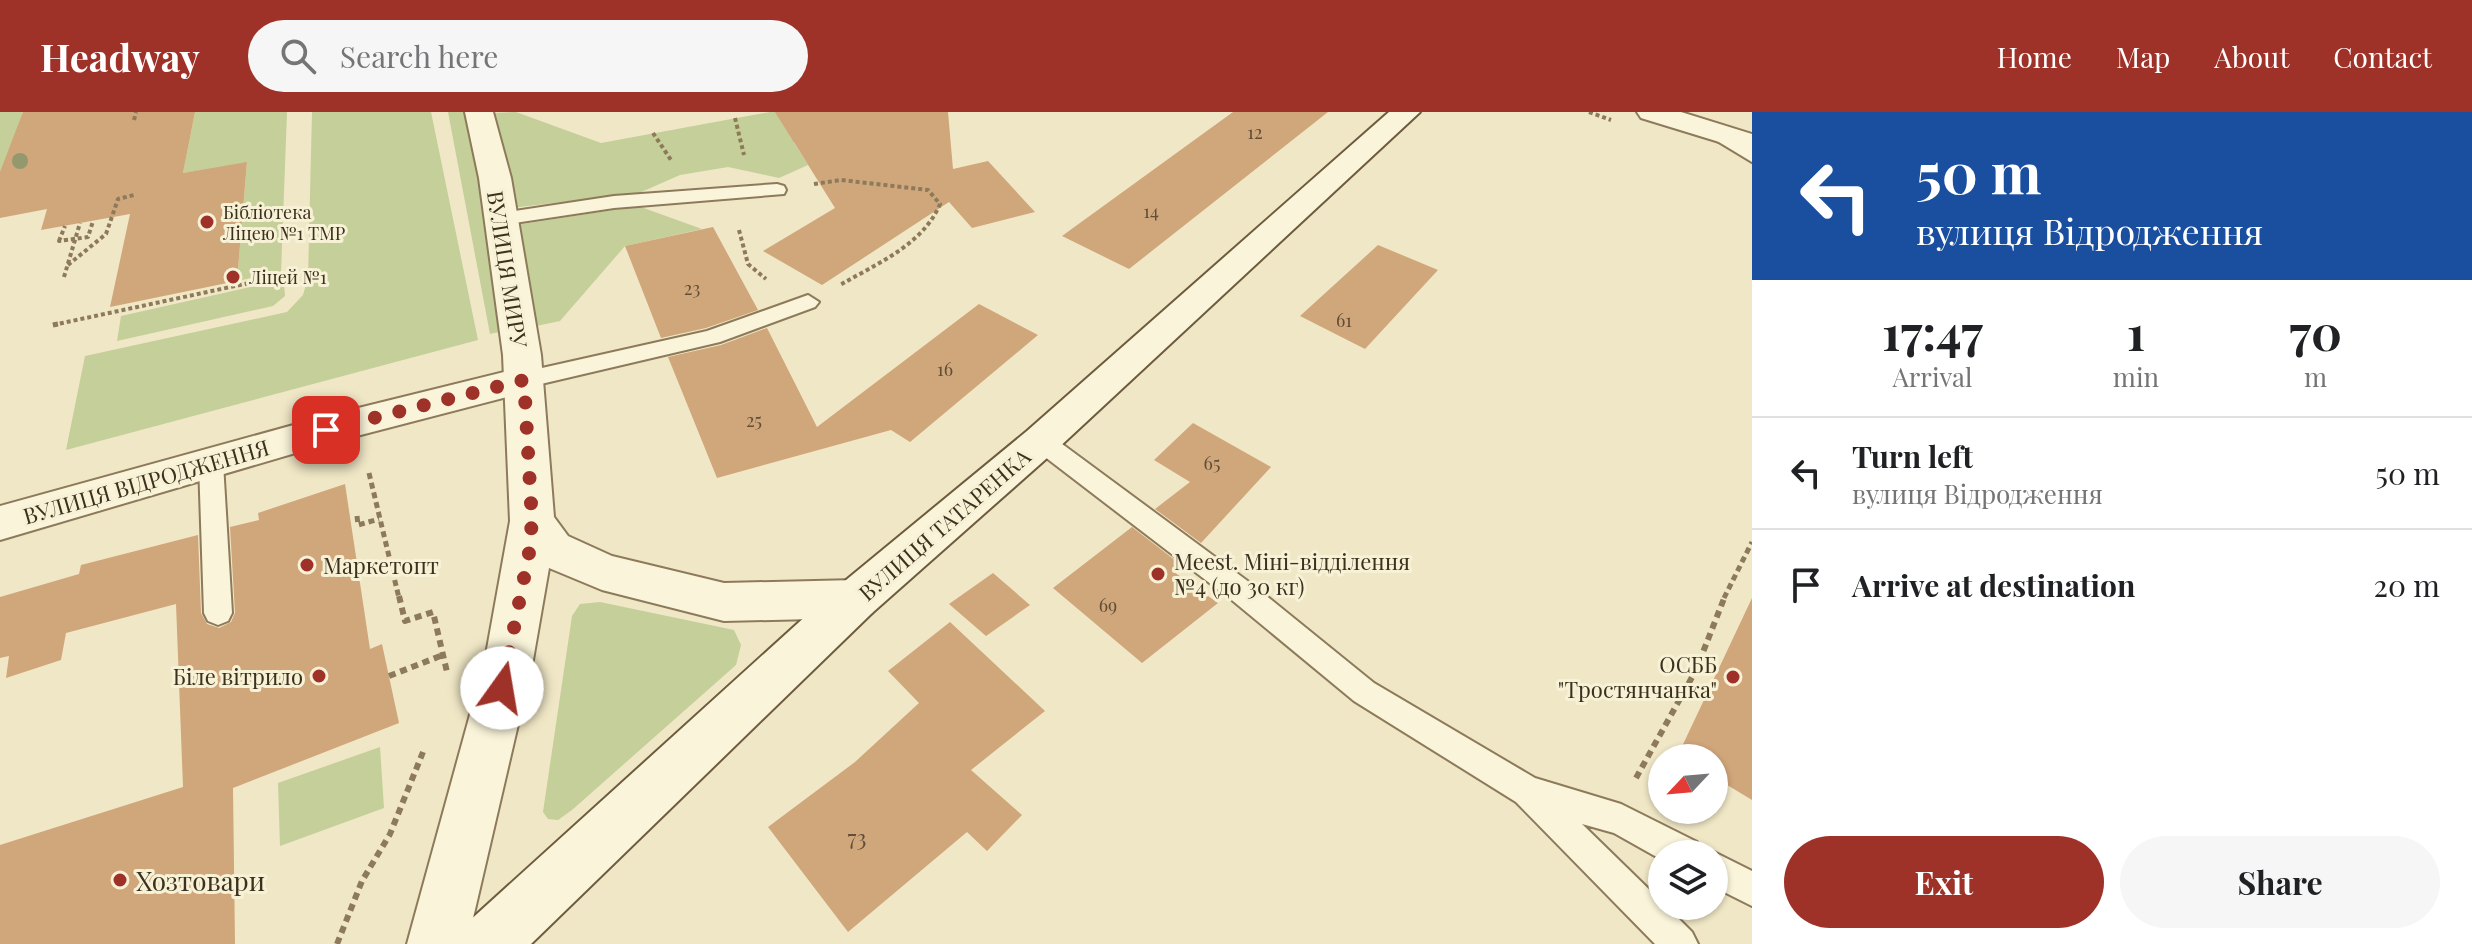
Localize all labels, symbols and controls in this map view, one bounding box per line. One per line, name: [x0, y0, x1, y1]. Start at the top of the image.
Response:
search box: [248, 20, 808, 92]
text: Headway: [40, 31, 200, 82]
icon: search: [276, 34, 320, 78]
text: Search here: [340, 36, 498, 76]
text: Home: [1997, 38, 2072, 75]
text: Map: [2116, 38, 2170, 75]
text: About: [2214, 38, 2289, 75]
text: Contact: [2333, 38, 2432, 75]
house number: 12: [1247, 120, 1263, 144]
text: 50 m: [1916, 134, 2042, 209]
icon: left: [1784, 144, 1888, 248]
street label: ВУЛИЦЯ МИРУ: [481, 188, 535, 350]
house number: 14: [1143, 199, 1159, 223]
place label: Бібліотека Ліцею №1 ТМР: [222, 200, 346, 245]
text: вулиця Відродження: [1916, 206, 2263, 254]
marker: Бібліотека Ліцею №1 ТМР: [198, 213, 216, 231]
place label: Ліцей №1: [248, 265, 327, 289]
marker: Ліцей №1: [224, 268, 242, 286]
house number: 23: [684, 276, 700, 300]
text: 17:47: [1882, 299, 1983, 363]
text: 1: [2127, 299, 2145, 363]
text: 70: [2289, 299, 2342, 363]
house number: 61: [1336, 308, 1352, 332]
house number: 16: [937, 357, 953, 381]
text: Arrival: [1892, 359, 1972, 394]
text: min: [2113, 359, 2159, 394]
text: m: [2304, 359, 2327, 394]
pin: [292, 396, 360, 464]
icon: arrive: [304, 408, 348, 452]
house number: 25: [746, 408, 762, 432]
street label: ВУЛИЦЯ ВІДРОДЖЕННЯ: [19, 431, 273, 531]
text: Turn left: [1852, 436, 1973, 476]
street label: ВУЛИЦЯ ТАТАРЕНКА: [852, 441, 1036, 607]
house number: 65: [1204, 451, 1220, 475]
icon: left: [1784, 451, 1828, 495]
text: 50 m: [2375, 453, 2440, 493]
text: вулиця Відродження: [1852, 476, 2103, 511]
place label: Meest. Міні-відділення №4 (до 30 кг): [1174, 546, 1410, 601]
place label: Маркетопт: [323, 550, 439, 580]
marker: Маркетопт: [298, 556, 316, 574]
icon: arrive: [1784, 563, 1828, 607]
marker: Meest. Міні-відділення №4 (до 30 кг): [1149, 565, 1167, 583]
text: Arrive at destination: [1852, 565, 2135, 605]
text: 20 m: [2374, 565, 2440, 605]
house number: 69: [1099, 593, 1117, 617]
position arrow: [460, 646, 544, 730]
place label: ОСББ "Тростянчанка": [1558, 649, 1717, 704]
place label: Біле вітрило: [173, 661, 303, 691]
marker: Біле вітрило: [310, 667, 328, 685]
marker: ОСББ "Тростянчанка": [1724, 668, 1742, 686]
north arrow: [1648, 744, 1728, 824]
map controls: [1648, 744, 1728, 920]
house number: 73: [848, 822, 866, 852]
button: Exit: [1784, 836, 2104, 928]
button: Share: [2120, 836, 2440, 928]
button: layers: [1648, 840, 1728, 920]
place label: Хозтовари: [136, 863, 265, 898]
marker: Хозтовари: [111, 871, 129, 889]

